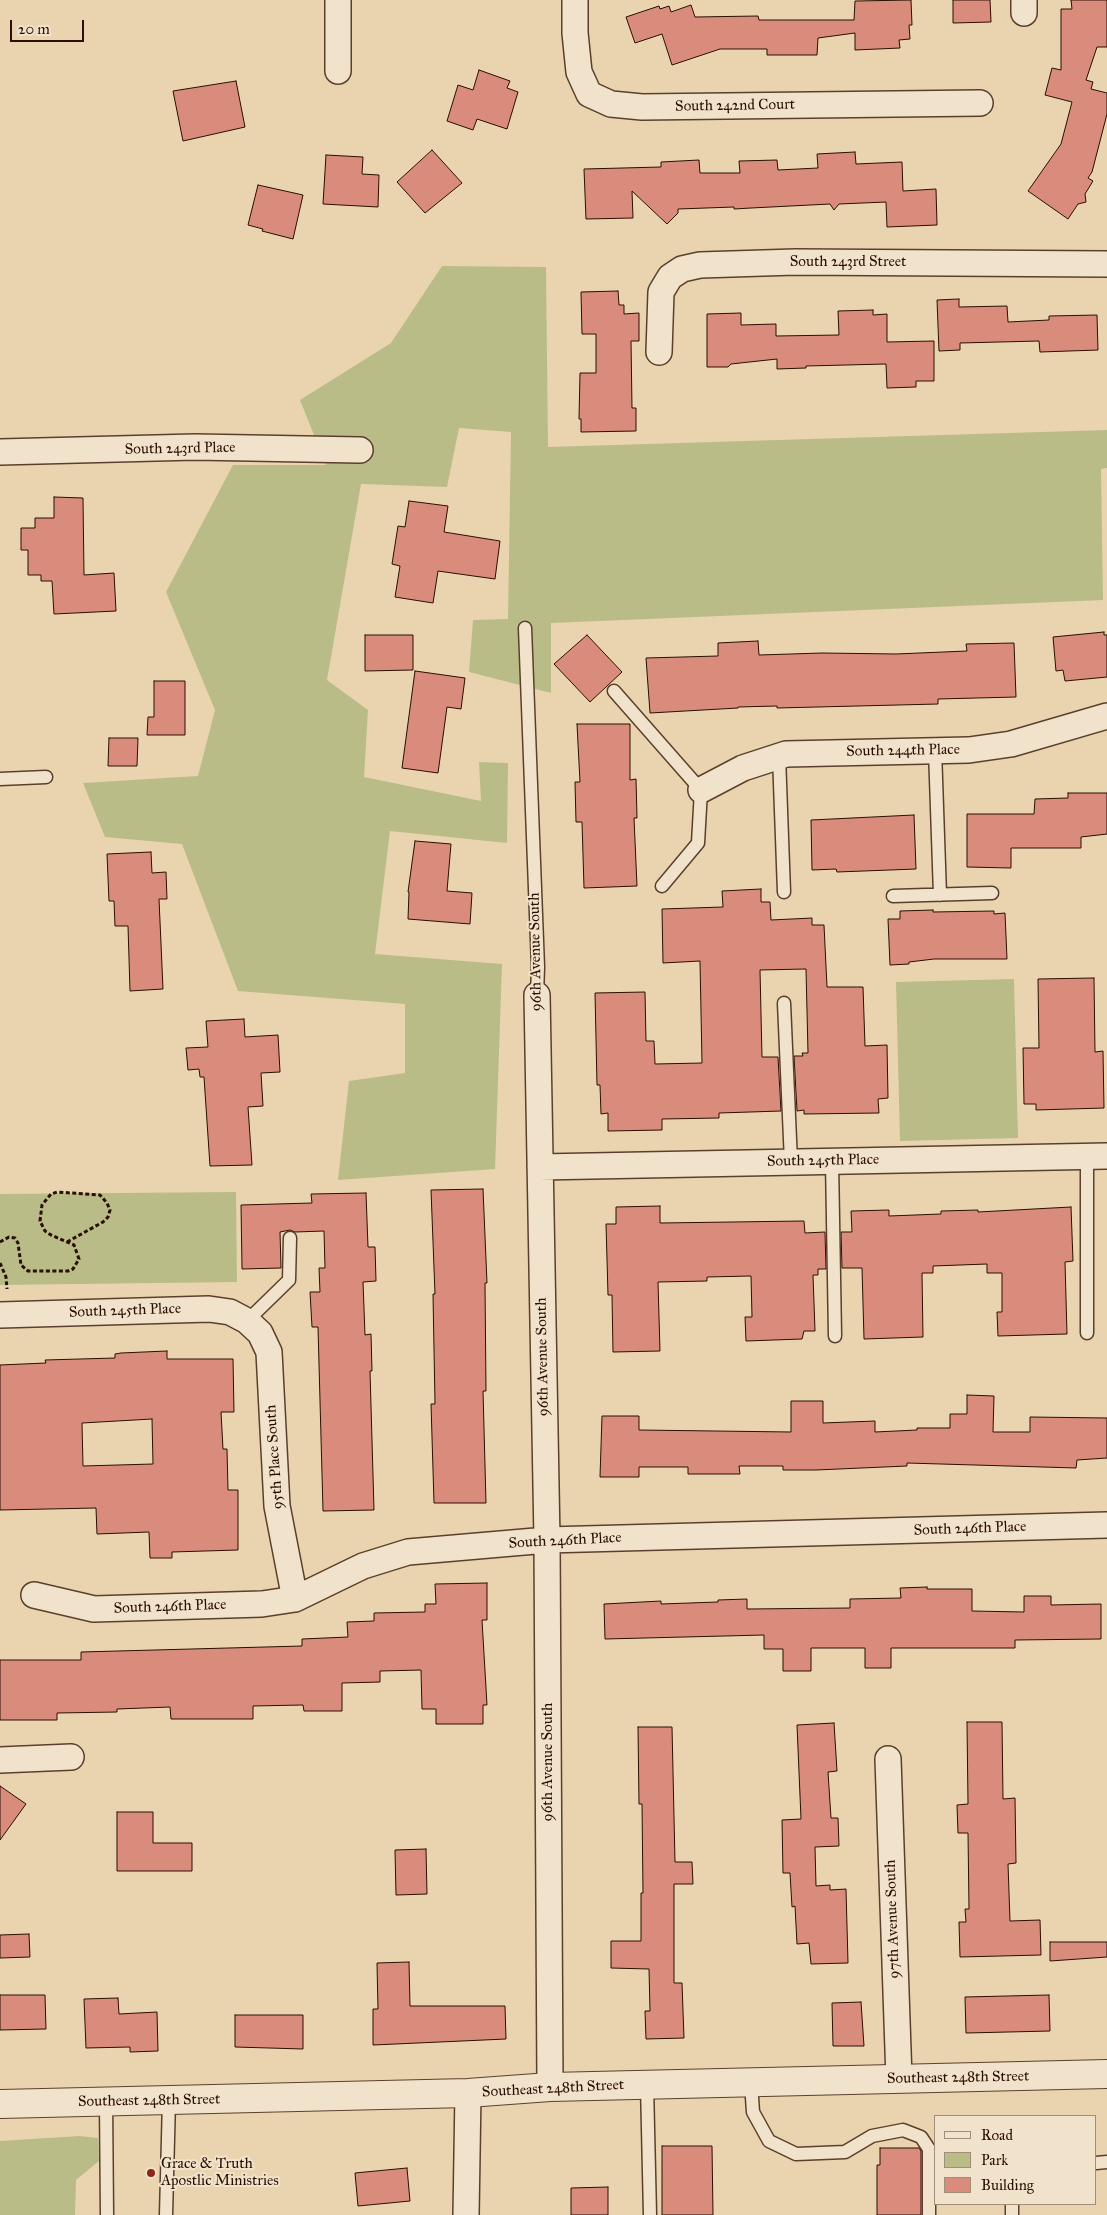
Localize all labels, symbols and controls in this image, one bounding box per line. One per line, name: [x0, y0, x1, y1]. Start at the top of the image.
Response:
scale bar: [12, 10, 86, 42]
text: 20 m: [18, 20, 50, 38]
street label: South 242nd Court: [675, 96, 795, 116]
street label: South 243rd Street: [790, 253, 906, 271]
street label: South 243rd Place: [124, 439, 236, 459]
street label: South 244th Place: [846, 741, 960, 761]
street label: 96th Avenue South: [526, 892, 546, 1012]
street label: South 245th Place: [767, 1151, 879, 1171]
street label: 96th Avenue South: [533, 1297, 553, 1417]
street label: South 245th Place: [69, 1300, 181, 1322]
street label: 95th Place South: [262, 1404, 288, 1510]
street label: South 246th Place: [913, 1518, 1027, 1540]
street label: South 246th Place: [508, 1529, 622, 1553]
street label: South 246th Place: [113, 1596, 227, 1618]
street label: 96th Avenue South: [539, 1703, 557, 1821]
street label: 97th Avenue South: [882, 1859, 904, 1979]
street label: Southeast 248th Street: [887, 2068, 1029, 2088]
street label: Southeast 248th Street: [481, 2076, 625, 2102]
street label: Southeast 248th Street: [78, 2091, 220, 2111]
legend: [934, 2115, 1097, 2205]
text: Road: [981, 2126, 1013, 2144]
text: Park: [981, 2151, 1008, 2169]
place label: Grace & Truth Apostlic Ministries: [161, 2155, 279, 2190]
marker: Grace & Truth Apostlic Ministries: [145, 2167, 157, 2179]
text: Building: [981, 2176, 1034, 2194]

